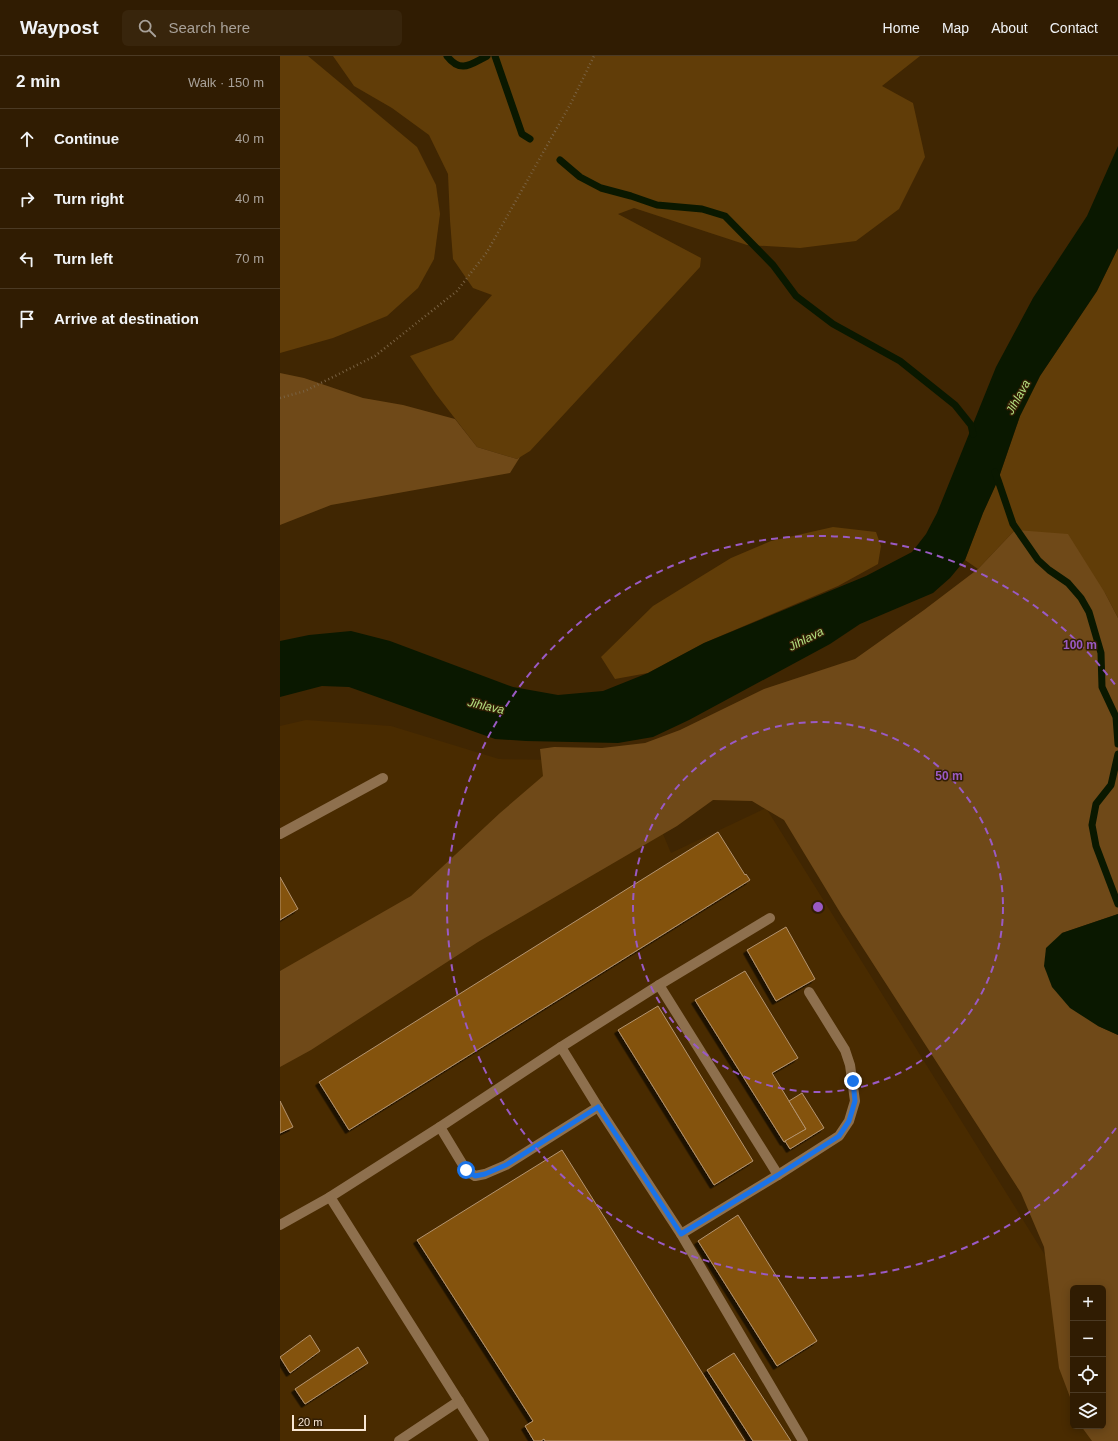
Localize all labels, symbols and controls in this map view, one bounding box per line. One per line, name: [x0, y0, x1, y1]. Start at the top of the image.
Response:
search box: [122, 10, 402, 46]
text: Waypost: [20, 17, 98, 38]
icon: search: [136, 17, 158, 39]
text: Search here: [168, 19, 250, 36]
text: Home: [883, 20, 920, 36]
text: Map: [942, 20, 969, 36]
text: About: [991, 20, 1028, 36]
text: Contact: [1050, 20, 1098, 36]
text: 2 min: [16, 72, 60, 91]
text: Walk · 150 m: [188, 75, 264, 90]
icon: ahead: [16, 128, 38, 150]
text: Continue: [54, 130, 119, 147]
text: 40 m: [235, 131, 264, 146]
icon: right: [16, 188, 38, 210]
text: Turn right: [54, 190, 124, 207]
text: 40 m: [235, 191, 264, 206]
icon: left: [16, 248, 38, 270]
text: Turn left: [54, 250, 113, 267]
text: 70 m: [235, 251, 264, 266]
icon: arrive: [16, 308, 38, 330]
text: Arrive at destination: [54, 310, 199, 327]
water label: Jihlava: [1002, 377, 1033, 418]
water label: Jihlava: [785, 624, 826, 654]
text: 100 m: [1063, 638, 1097, 652]
water label: Jihlava: [465, 695, 506, 717]
text: 50 m: [935, 769, 963, 783]
centre of rings: [811, 900, 825, 914]
route end: [844, 1072, 862, 1090]
route start: [457, 1161, 475, 1179]
map controls: [1070, 1285, 1106, 1429]
button: +: [1070, 1285, 1106, 1321]
button: −: [1070, 1321, 1106, 1357]
button: locate: [1070, 1357, 1106, 1393]
button: layers: [1070, 1393, 1106, 1429]
scale bar: [292, 1413, 366, 1432]
text: 20 m: [298, 1416, 322, 1428]

